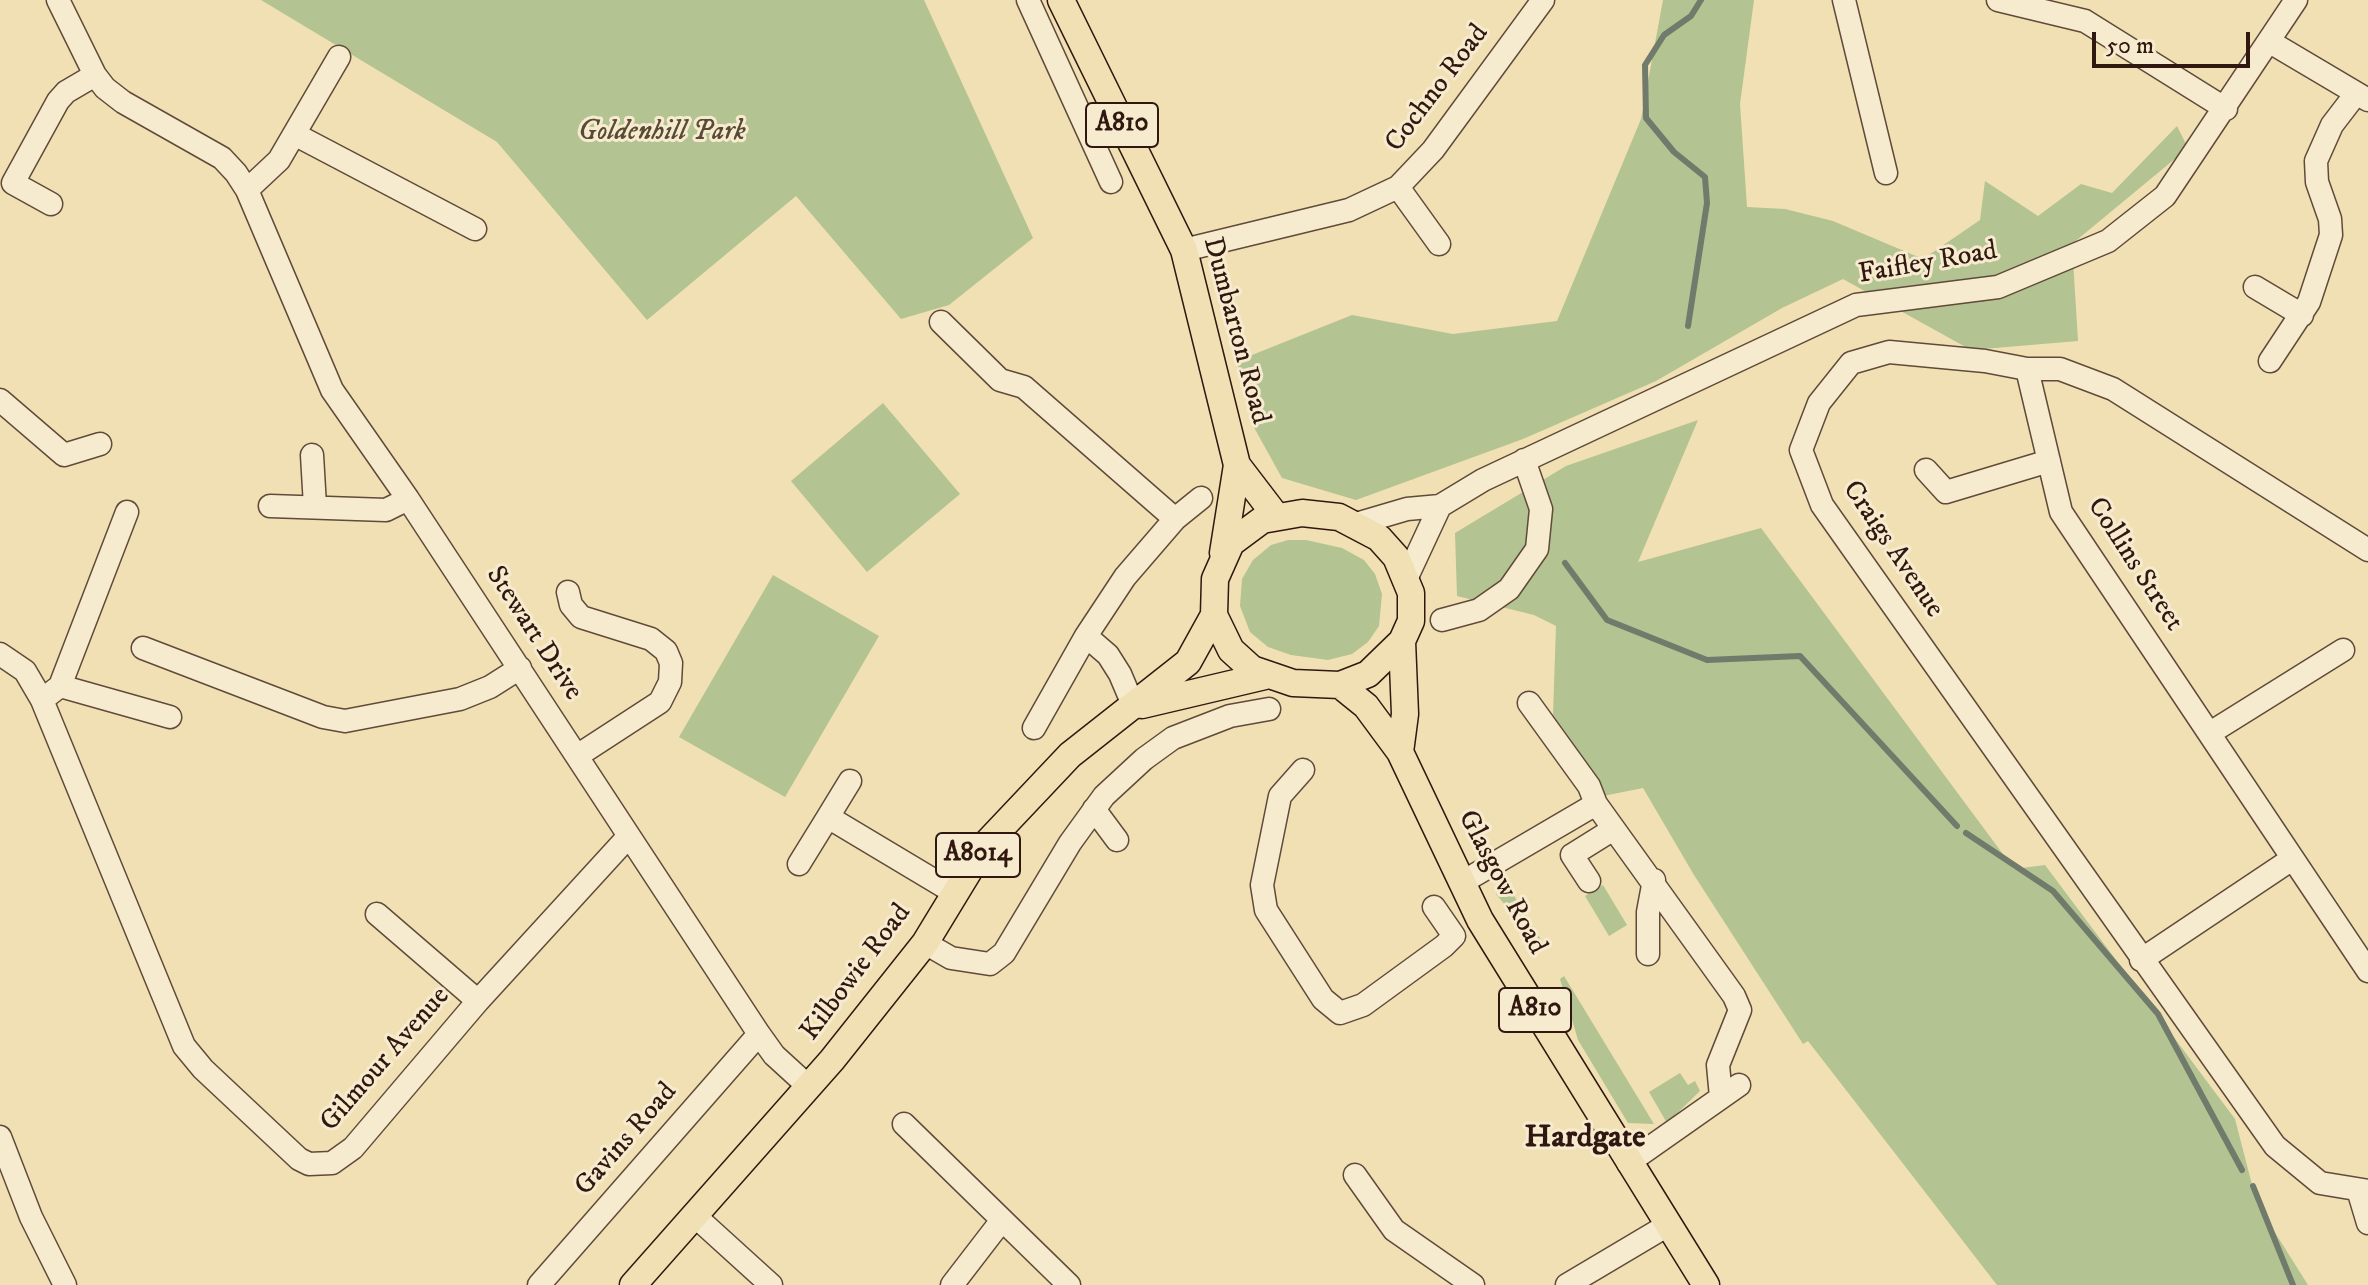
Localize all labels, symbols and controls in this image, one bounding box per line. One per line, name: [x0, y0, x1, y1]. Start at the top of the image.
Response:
scale bar: [2096, 16, 2254, 66]
street label: Cochno Road: [1379, 19, 1497, 159]
text: 50 m: [2106, 31, 2154, 61]
road number: A810: [1086, 103, 1158, 147]
park label: Goldenhill Park: [578, 116, 746, 150]
street label: Dumbarton Road: [1194, 234, 1276, 428]
street label: Faifley Road: [1856, 235, 2000, 293]
street label: Craigs Avenue: [1834, 475, 1950, 625]
street label: Collins Street: [2078, 492, 2190, 638]
street label: Stewart Drive: [477, 561, 589, 707]
street label: Glasgow Road: [1449, 805, 1553, 961]
road number: A8014: [936, 833, 1020, 877]
street label: Kilbowie Road: [795, 898, 919, 1048]
street label: Gilmour Avenue: [314, 981, 458, 1139]
road number: A810: [1499, 988, 1571, 1032]
street label: Gavins Road: [569, 1077, 685, 1203]
district label: Hardgate: [1525, 1120, 1645, 1158]

